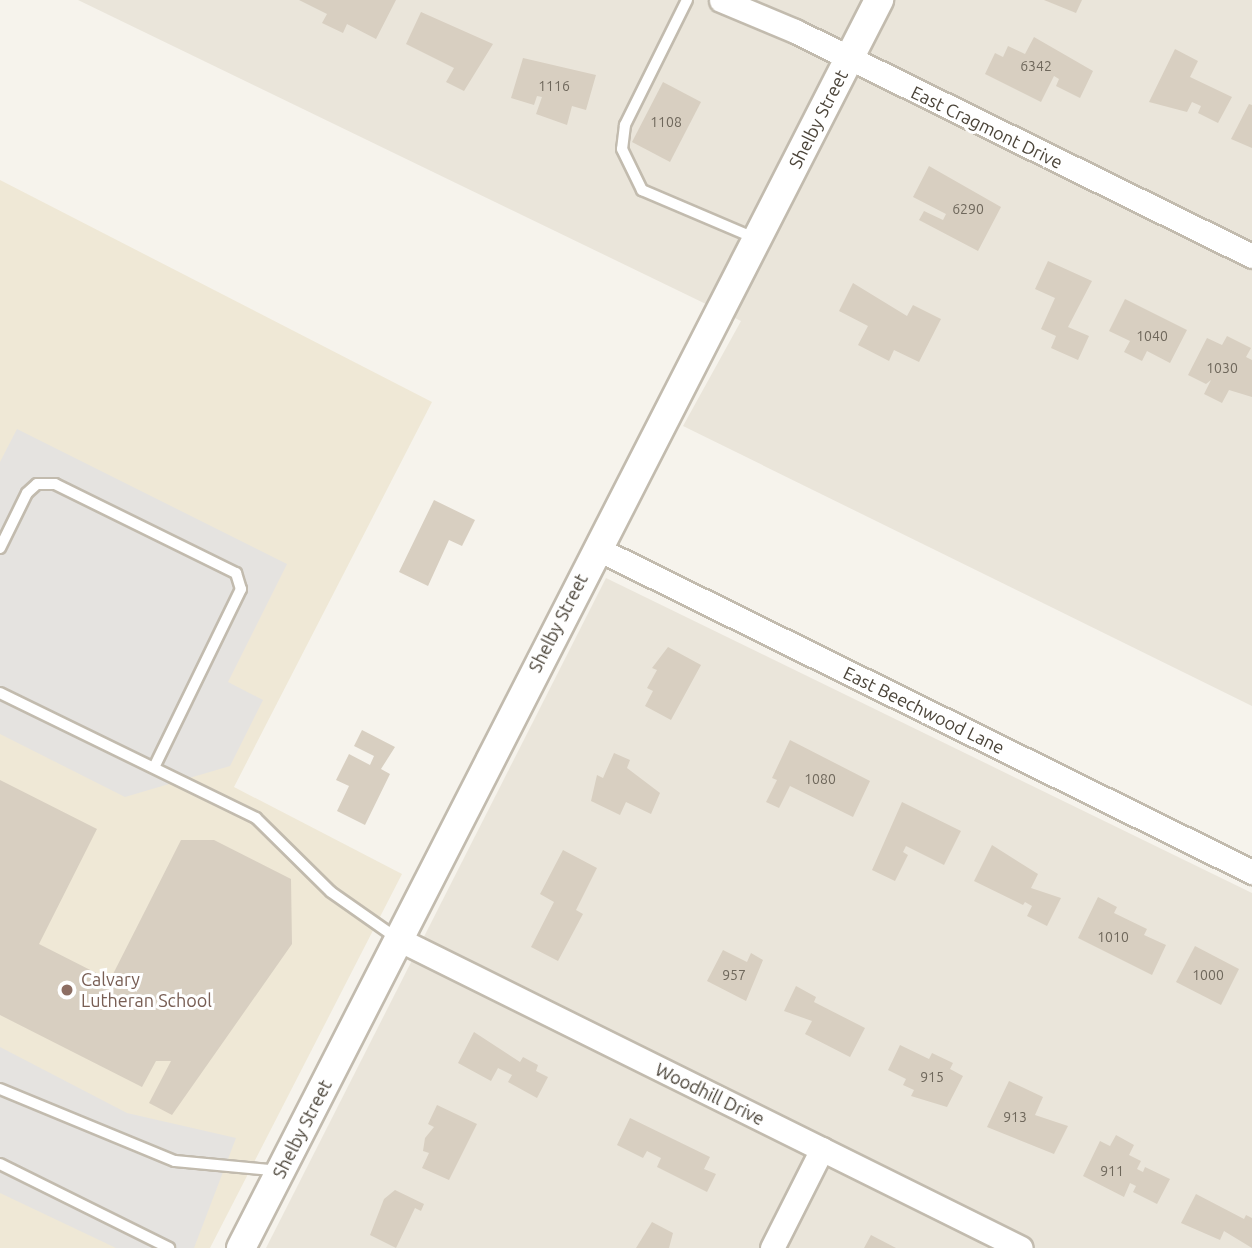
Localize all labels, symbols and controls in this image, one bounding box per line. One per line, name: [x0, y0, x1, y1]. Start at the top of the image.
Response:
house number: 6342: [1020, 58, 1052, 74]
street label: Shelby Street: [784, 66, 852, 172]
house number: 1116: [538, 78, 570, 94]
street label: East Cragmont Drive: [908, 81, 1066, 173]
house number: 1108: [650, 114, 682, 130]
house number: 6290: [952, 201, 984, 217]
house number: 1040: [1136, 328, 1168, 344]
house number: 1030: [1206, 360, 1238, 376]
street label: Shelby Street: [524, 570, 592, 676]
street label: East Beechwood Lane: [840, 662, 1008, 758]
house number: 1080: [804, 771, 836, 787]
house number: 1010: [1097, 929, 1129, 945]
house number: 957: [722, 967, 746, 983]
house number: 1000: [1192, 967, 1224, 983]
place label: Calvary Lutheran School: [81, 969, 212, 1012]
marker: Calvary Lutheran School: [59, 982, 75, 998]
street label: Woodhill Drive: [652, 1058, 768, 1130]
house number: 915: [920, 1069, 944, 1085]
street label: Shelby Street: [268, 1076, 336, 1182]
house number: 913: [1003, 1109, 1027, 1125]
house number: 911: [1100, 1163, 1124, 1179]

